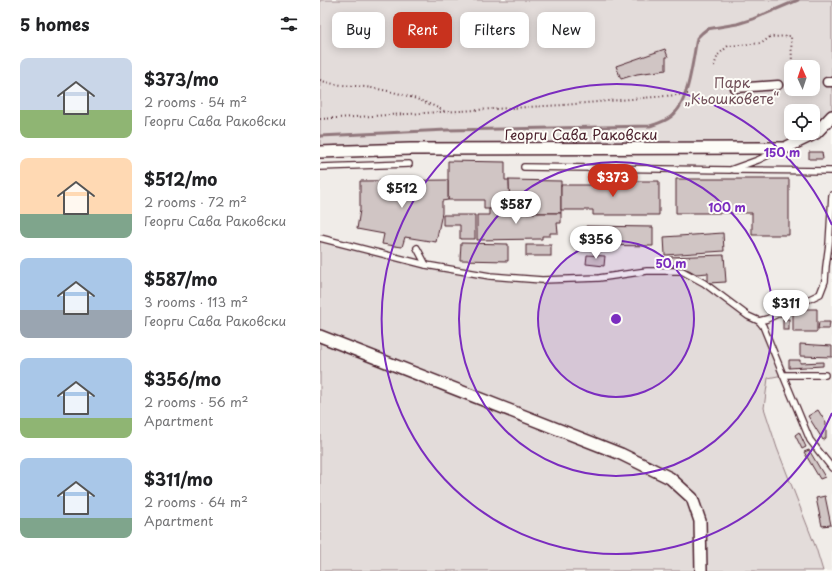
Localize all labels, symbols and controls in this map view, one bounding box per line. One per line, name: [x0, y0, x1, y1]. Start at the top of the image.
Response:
text: 5 homes: [20, 11, 90, 37]
chip: Buy: [332, 12, 385, 48]
chip: Rent: [393, 12, 452, 48]
chip: Filters: [460, 12, 529, 48]
chip: New: [537, 12, 595, 48]
icon: filters: [278, 13, 300, 35]
north arrow: [784, 60, 820, 96]
map controls: [784, 60, 820, 140]
text: $373/mo: [144, 66, 219, 92]
park label: Парк „Кьошковете“: [685, 72, 779, 109]
icon: home: [52, 74, 100, 122]
text: 2 rooms · 54 m²: [144, 92, 247, 111]
button: locate: [784, 104, 820, 140]
text: Георги Сава Раковски: [144, 111, 286, 130]
street label: Георги Сава Раковски: [504, 124, 658, 145]
text: 150 m: [764, 143, 800, 161]
pin: $373: [589, 164, 637, 198]
text: $512/mo: [144, 166, 217, 192]
text: $373: [597, 167, 629, 186]
icon: home: [52, 174, 100, 222]
pin: $512: [378, 175, 426, 209]
text: $512: [386, 178, 418, 197]
pin: $587: [492, 191, 540, 225]
text: 2 rooms · 72 m²: [144, 192, 247, 211]
text: $587: [500, 194, 532, 213]
text: 100 m: [708, 198, 746, 216]
text: Георги Сава Раковски: [144, 211, 286, 230]
pin: $356: [572, 226, 620, 260]
text: $356: [579, 229, 613, 248]
text: 50 m: [655, 254, 687, 272]
text: $587/mo: [144, 266, 217, 292]
icon: home: [52, 274, 100, 322]
pin: $311: [762, 290, 810, 324]
text: 3 rooms · 113 m²: [144, 292, 248, 311]
text: $311: [772, 293, 800, 312]
text: Георги Сава Раковски: [144, 311, 286, 330]
centre of rings: [609, 312, 623, 326]
text: $356/mo: [144, 366, 221, 392]
icon: home: [52, 374, 100, 422]
text: 2 rooms · 56 m²: [144, 392, 248, 411]
text: Apartment: [144, 411, 213, 430]
text: $311/mo: [144, 466, 213, 492]
icon: home: [52, 474, 100, 522]
text: 2 rooms · 64 m²: [144, 492, 248, 511]
text: Apartment: [144, 511, 213, 530]

